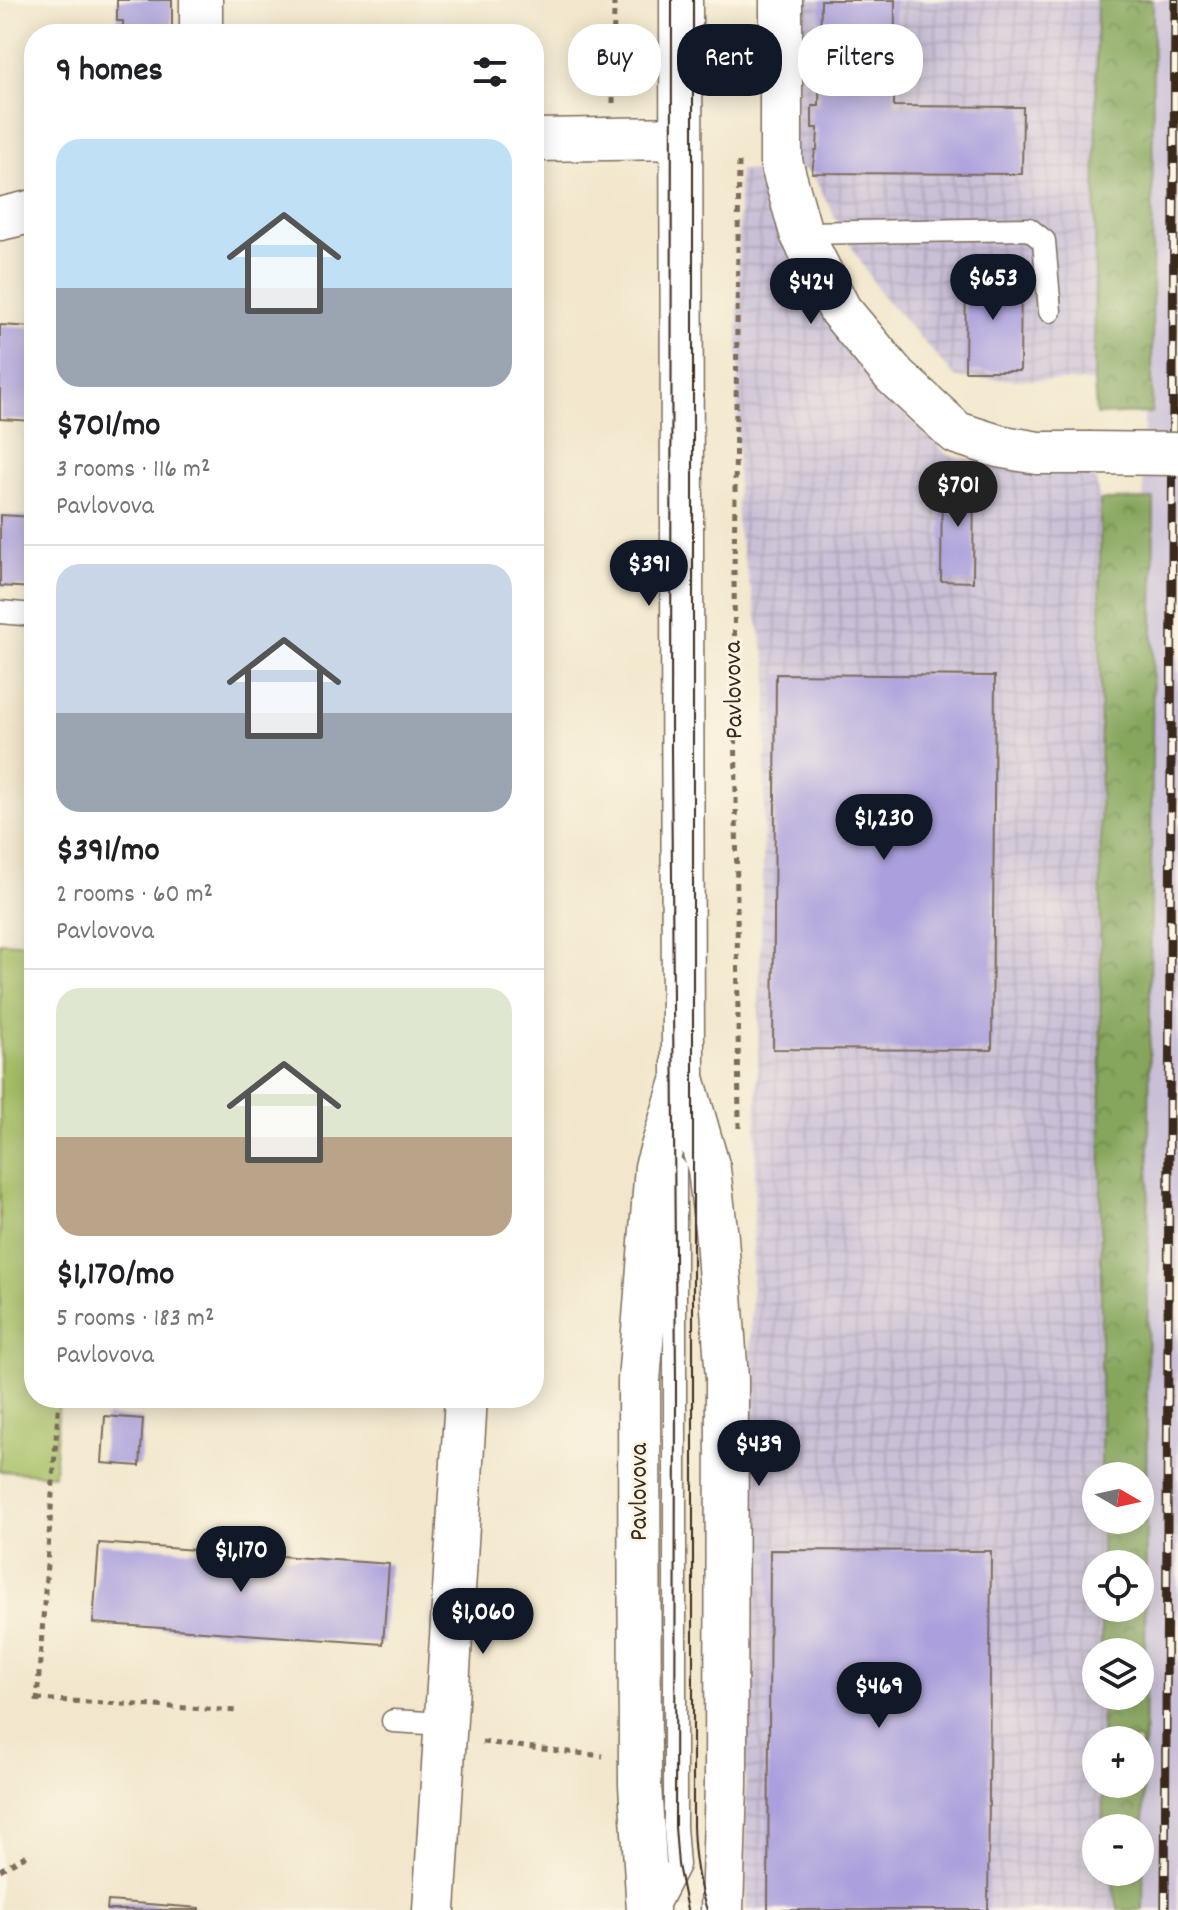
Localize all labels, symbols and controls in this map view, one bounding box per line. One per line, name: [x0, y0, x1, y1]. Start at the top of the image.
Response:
chip: Buy: [568, 24, 661, 96]
chip: Rent: [677, 24, 782, 96]
chip: Filters: [798, 24, 923, 96]
text: 9 homes: [56, 48, 163, 97]
icon: filters: [468, 50, 512, 94]
icon: home: [212, 191, 356, 335]
pin: $653: [946, 254, 1040, 322]
pin: $424: [764, 258, 858, 326]
text: $653: [968, 261, 1018, 298]
text: $424: [788, 265, 834, 302]
text: $701/mo: [56, 403, 160, 452]
text: 3 rooms · 116 m²: [56, 452, 210, 489]
pin: $701: [911, 461, 1005, 529]
text: $701: [936, 468, 980, 505]
text: Pavlovova: [56, 489, 154, 526]
pin: $391: [602, 540, 696, 608]
text: $391: [628, 547, 670, 584]
icon: home: [212, 616, 356, 760]
street label: Pavlovova: [716, 640, 754, 739]
pin: $1,230: [819, 794, 949, 862]
text: $1,230: [854, 801, 914, 838]
text: $391/mo: [56, 828, 160, 877]
text: 2 rooms · 60 m²: [56, 877, 213, 914]
text: Pavlovova: [56, 914, 154, 951]
icon: home: [212, 1040, 356, 1184]
text: $1,170/mo: [56, 1252, 174, 1301]
text: 5 rooms · 183 m²: [56, 1301, 214, 1338]
text: Pavlovova: [56, 1338, 154, 1375]
pin: $439: [712, 1420, 806, 1488]
text: $439: [735, 1427, 783, 1464]
street label: Pavlovova: [622, 1442, 659, 1541]
north arrow: [1082, 1462, 1154, 1534]
map controls: [1082, 1462, 1154, 1886]
pin: $1,170: [176, 1526, 306, 1594]
text: $1,170: [214, 1533, 268, 1570]
button: locate: [1082, 1550, 1154, 1622]
pin: $1,060: [418, 1588, 548, 1656]
text: $1,060: [451, 1595, 515, 1632]
button: layers: [1082, 1638, 1154, 1710]
pin: $469: [832, 1662, 926, 1730]
text: $469: [855, 1669, 903, 1706]
button: +: [1082, 1726, 1154, 1798]
button: −: [1082, 1814, 1154, 1886]

